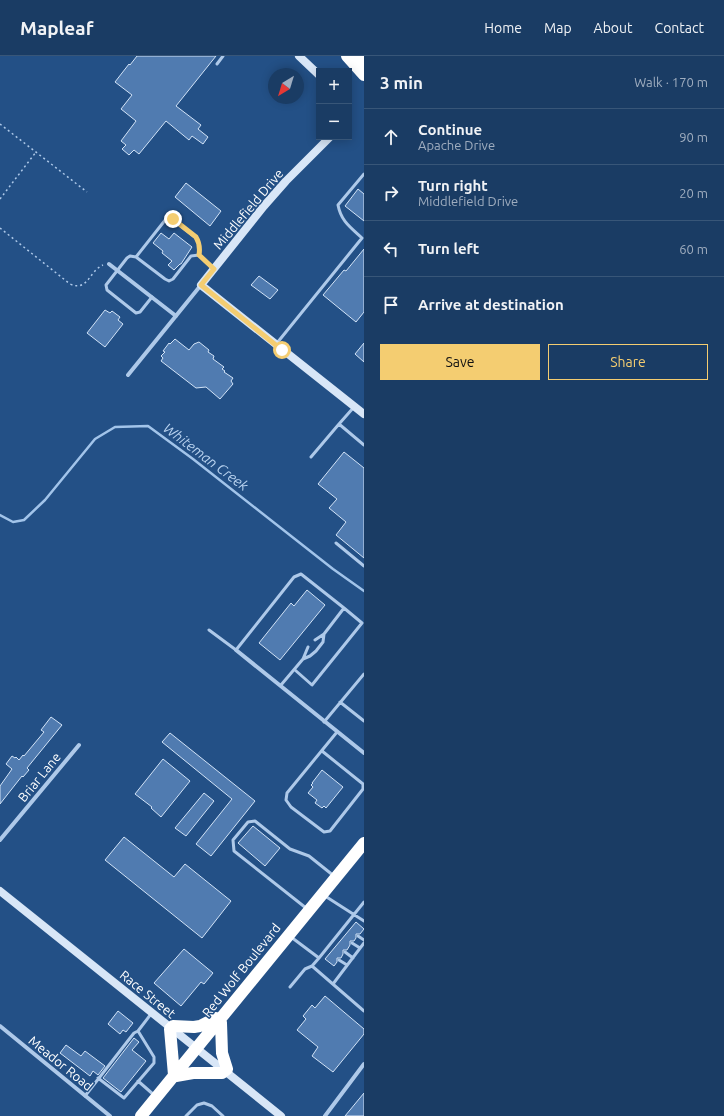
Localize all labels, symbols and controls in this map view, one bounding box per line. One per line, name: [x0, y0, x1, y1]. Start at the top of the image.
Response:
text: Mapleaf: [20, 17, 93, 39]
text: Home: [484, 20, 522, 36]
text: Map: [544, 20, 572, 36]
text: About: [594, 20, 633, 36]
text: Contact: [655, 20, 704, 36]
north arrow: [268, 68, 304, 104]
map controls: [316, 68, 352, 140]
button: +: [316, 68, 352, 104]
text: 3 min: [380, 73, 423, 92]
text: Walk · 170 m: [634, 75, 708, 89]
button: −: [316, 104, 352, 140]
text: Continue: [418, 121, 482, 138]
icon: ahead: [380, 126, 402, 148]
text: 90 m: [679, 130, 708, 144]
text: Apache Drive: [418, 138, 495, 152]
street label: Middlefield Drive: [210, 166, 286, 252]
text: Turn right: [418, 177, 488, 194]
icon: right: [380, 182, 402, 204]
text: 20 m: [679, 186, 708, 200]
text: Middlefield Drive: [418, 194, 518, 208]
route end: [164, 210, 182, 228]
icon: left: [380, 238, 402, 260]
text: Turn left: [418, 240, 479, 257]
text: 60 m: [679, 242, 708, 256]
icon: arrive: [380, 294, 402, 316]
text: Arrive at destination: [418, 296, 564, 313]
route start: [273, 341, 291, 359]
button: Save: [380, 344, 540, 380]
button: Share: [548, 344, 708, 380]
water label: Whiteman Creek: [160, 420, 252, 495]
street label: Briar Lane: [15, 750, 63, 804]
street label: Red Wolf Boulevard: [199, 921, 283, 1019]
street label: Race Street: [117, 967, 179, 1021]
street label: Meador Road: [26, 1033, 96, 1093]

